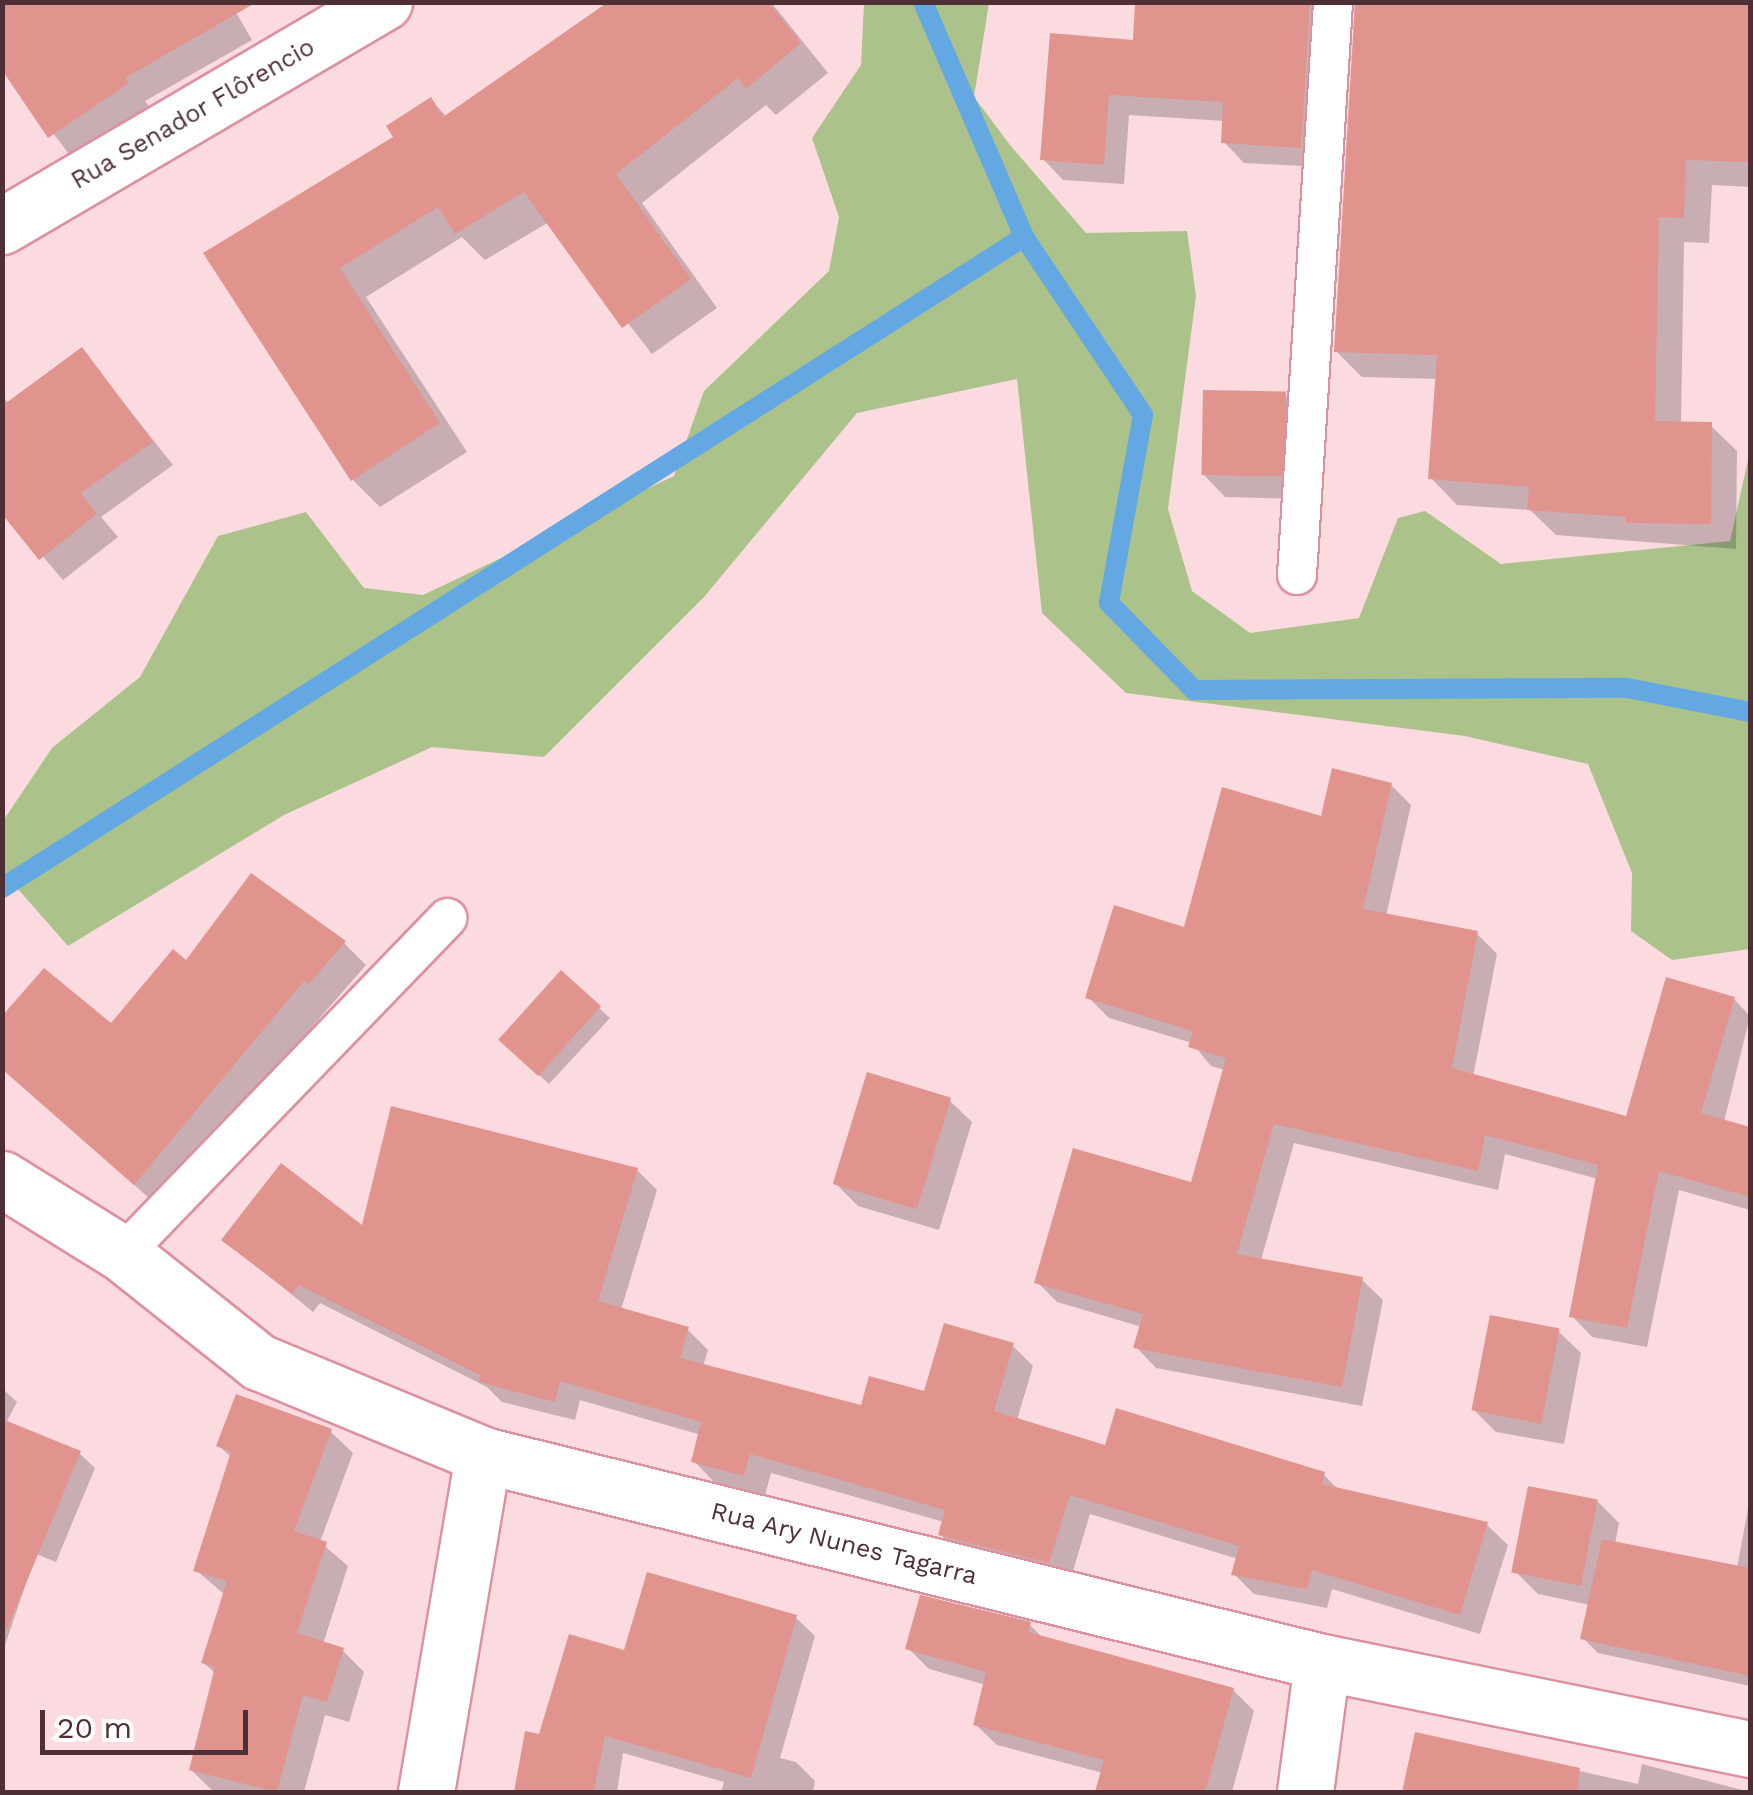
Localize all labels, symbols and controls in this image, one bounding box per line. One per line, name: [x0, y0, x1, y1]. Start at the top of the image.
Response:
street label: Rua Senador Flôrencio: [65, 32, 321, 196]
street label: Rua Ary Nunes Tagarra: [706, 1496, 982, 1592]
scale bar: [45, 1690, 252, 1752]
text: 20 m: [57, 1710, 132, 1745]

